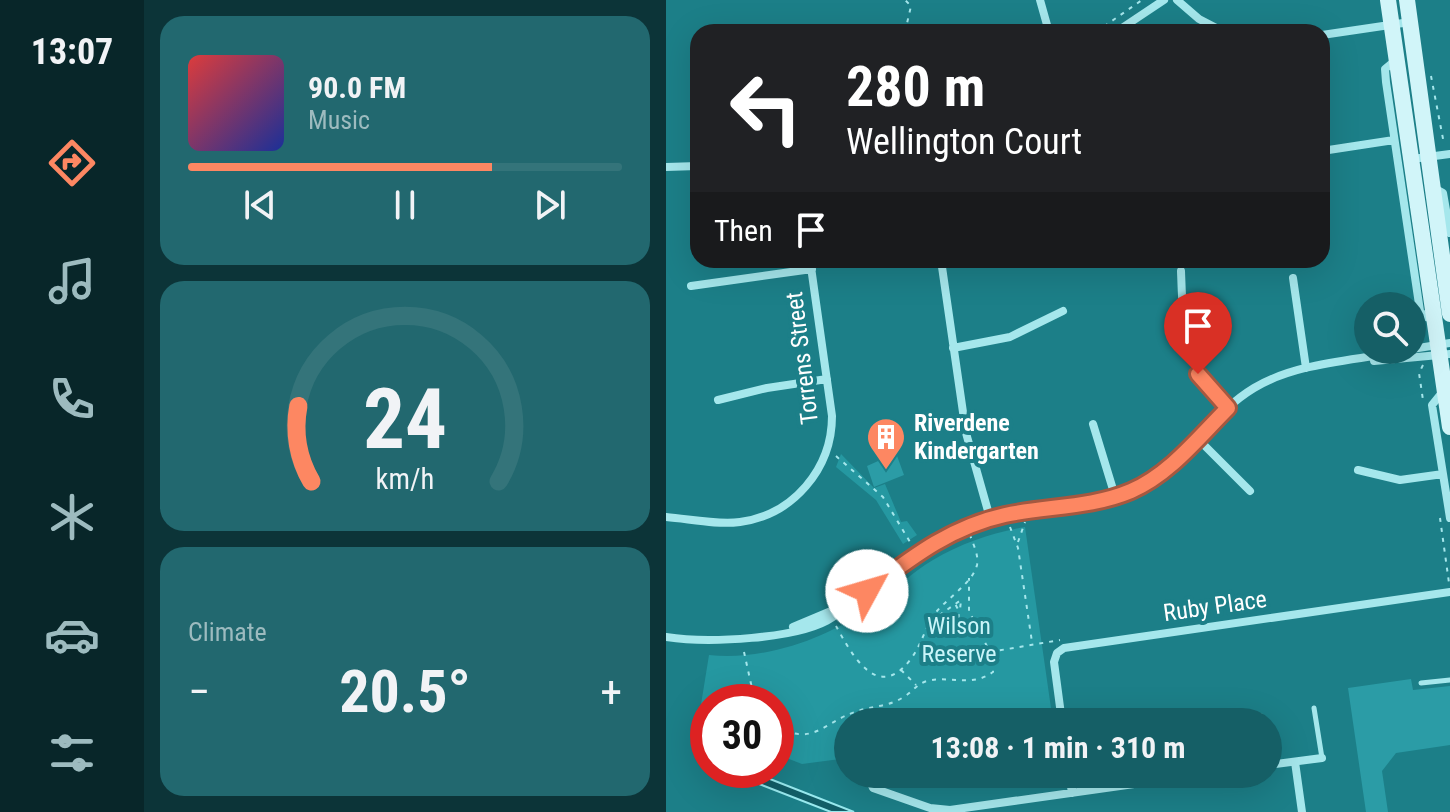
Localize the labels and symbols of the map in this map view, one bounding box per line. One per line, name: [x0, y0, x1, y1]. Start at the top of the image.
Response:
street label: Torrens Street: [780, 290, 824, 426]
pin: [1164, 292, 1232, 374]
place label: Riverdene Kindergarten: [914, 409, 1039, 465]
building icon: Riverdene Kindergarten: [865, 416, 907, 471]
position arrow: [825, 549, 909, 633]
street label: Ruby Place: [1161, 585, 1269, 627]
park label: Wilson Reserve: [921, 612, 997, 668]
speed limit sign: 30: [690, 684, 794, 788]

